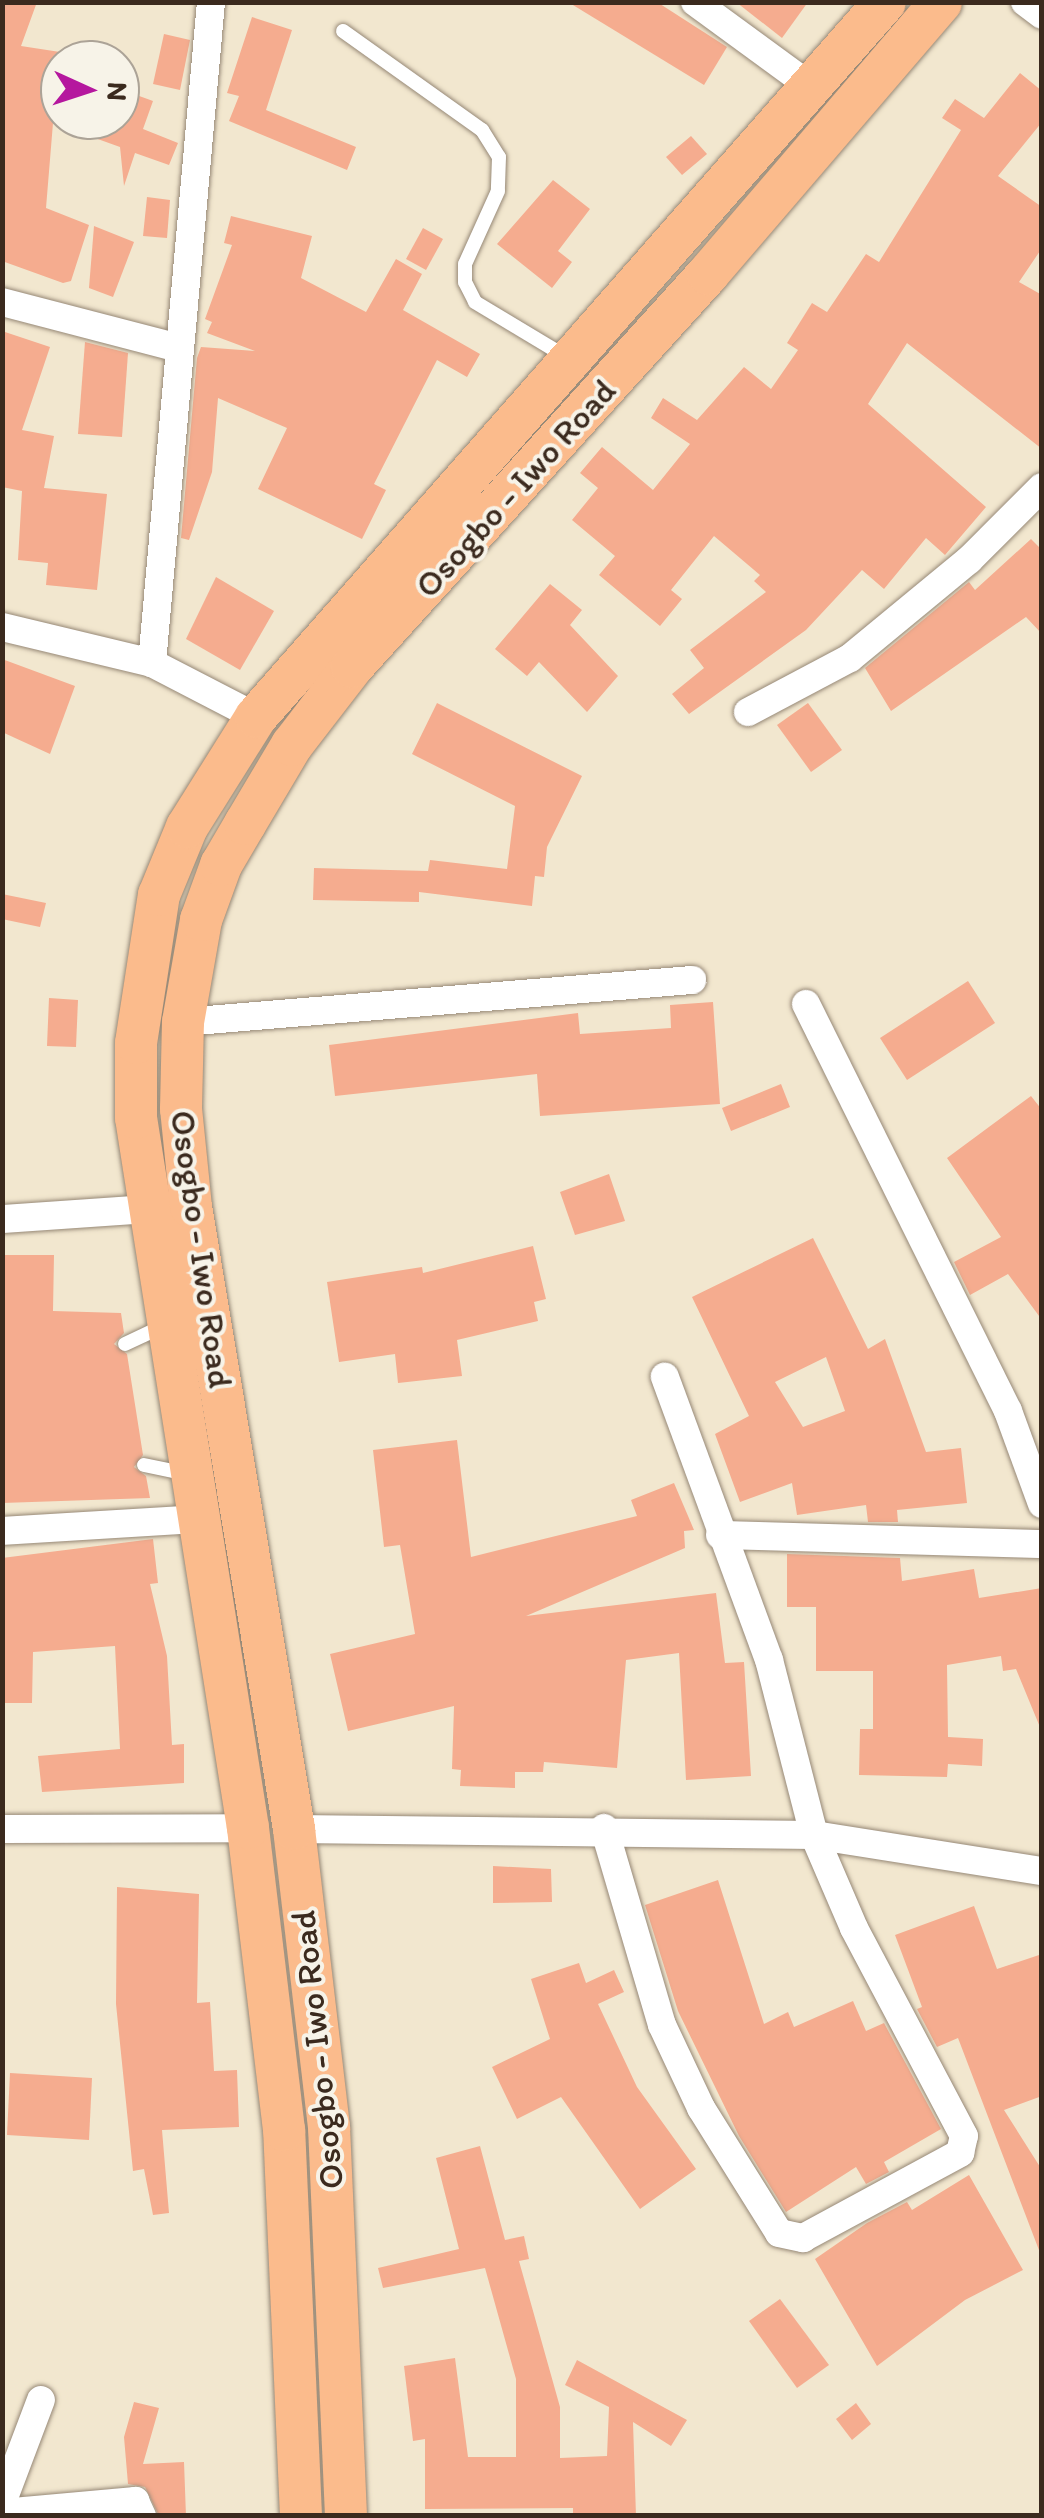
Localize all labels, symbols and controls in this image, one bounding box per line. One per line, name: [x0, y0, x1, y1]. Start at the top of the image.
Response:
north arrow: [40, 40, 140, 140]
text: N: [100, 81, 135, 102]
street label: Osogbo - Iwo Road: [406, 370, 624, 606]
street label: Osogbo - Iwo Road: [162, 1107, 242, 1391]
street label: Osogbo - Iwo Road: [281, 1908, 353, 2192]

